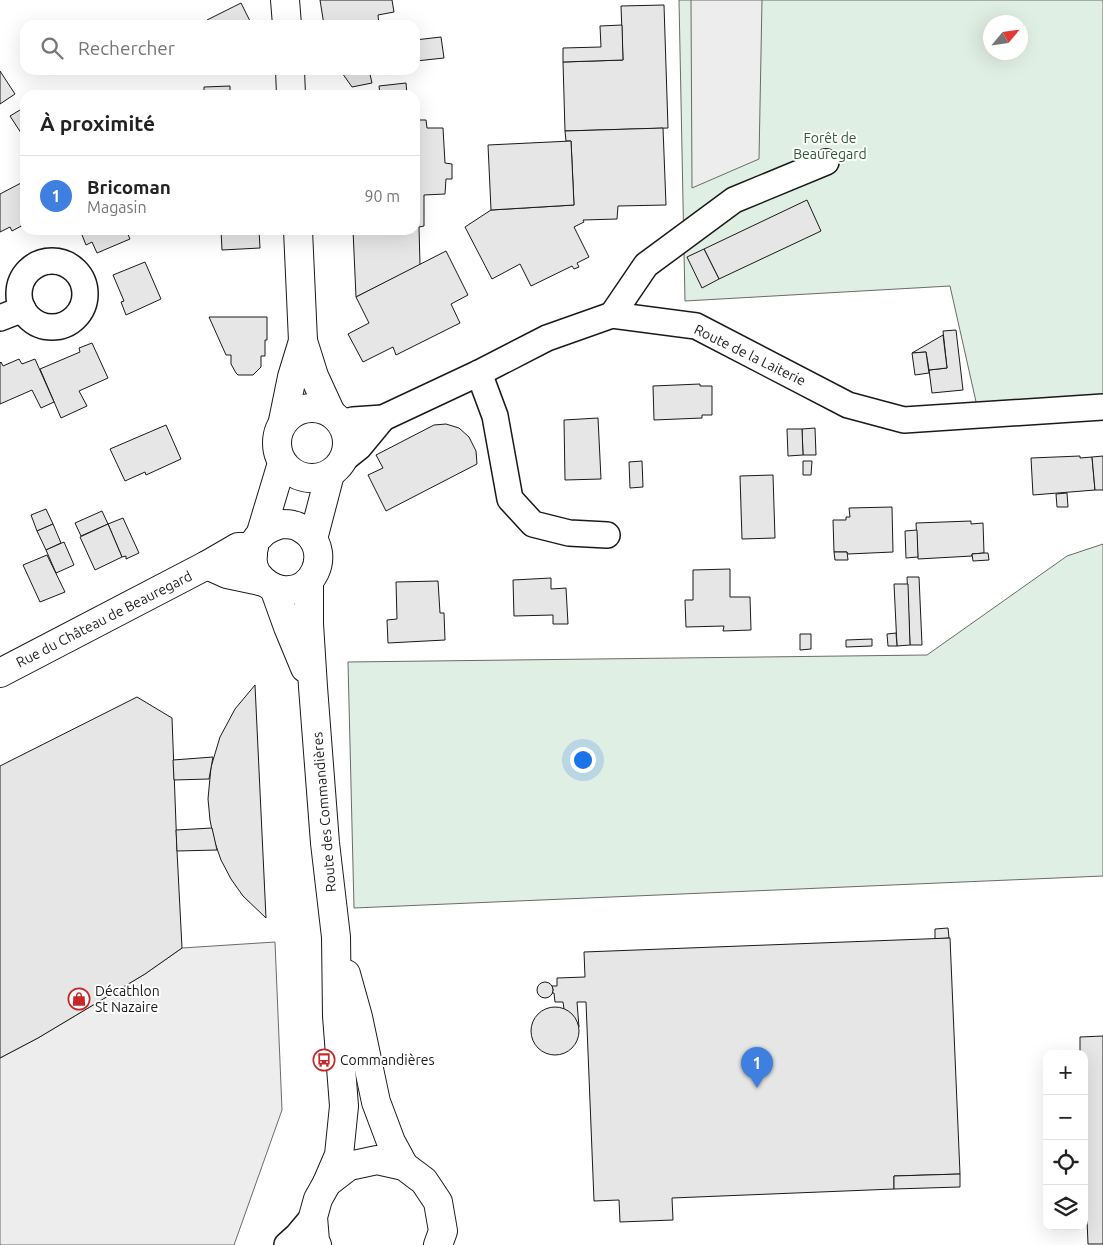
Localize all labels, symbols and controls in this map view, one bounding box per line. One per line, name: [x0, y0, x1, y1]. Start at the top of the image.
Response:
north arrow: [983, 15, 1028, 60]
search box: [20, 20, 420, 75]
icon: search: [38, 34, 66, 62]
text: Rechercher: [78, 37, 175, 59]
text: À proximité: [40, 111, 155, 135]
park label: Forêt de Beauregard: [793, 130, 867, 162]
text: Bricoman: [87, 176, 171, 198]
text: 1: [51, 187, 61, 205]
text: 90 m: [364, 187, 400, 205]
text: Magasin: [87, 198, 147, 216]
street label: Route de la Laiterie: [692, 321, 808, 389]
street label: Rue du Château de Beauregard: [13, 568, 195, 670]
street label: Route des Commandières: [309, 731, 339, 893]
your location: [570, 747, 596, 773]
place label: Décathlon St Nazaire: [95, 983, 160, 1015]
shop icon: Décathlon St Nazaire: [67, 987, 91, 1011]
pin: 1: [741, 1047, 773, 1088]
bus stop icon: Commandières: [312, 1048, 336, 1072]
map controls: [1043, 1050, 1088, 1230]
button: +: [1043, 1050, 1088, 1095]
place label: Commandières: [340, 1052, 435, 1068]
button: −: [1043, 1095, 1088, 1140]
button: locate: [1043, 1140, 1088, 1185]
button: layers: [1043, 1185, 1088, 1230]

